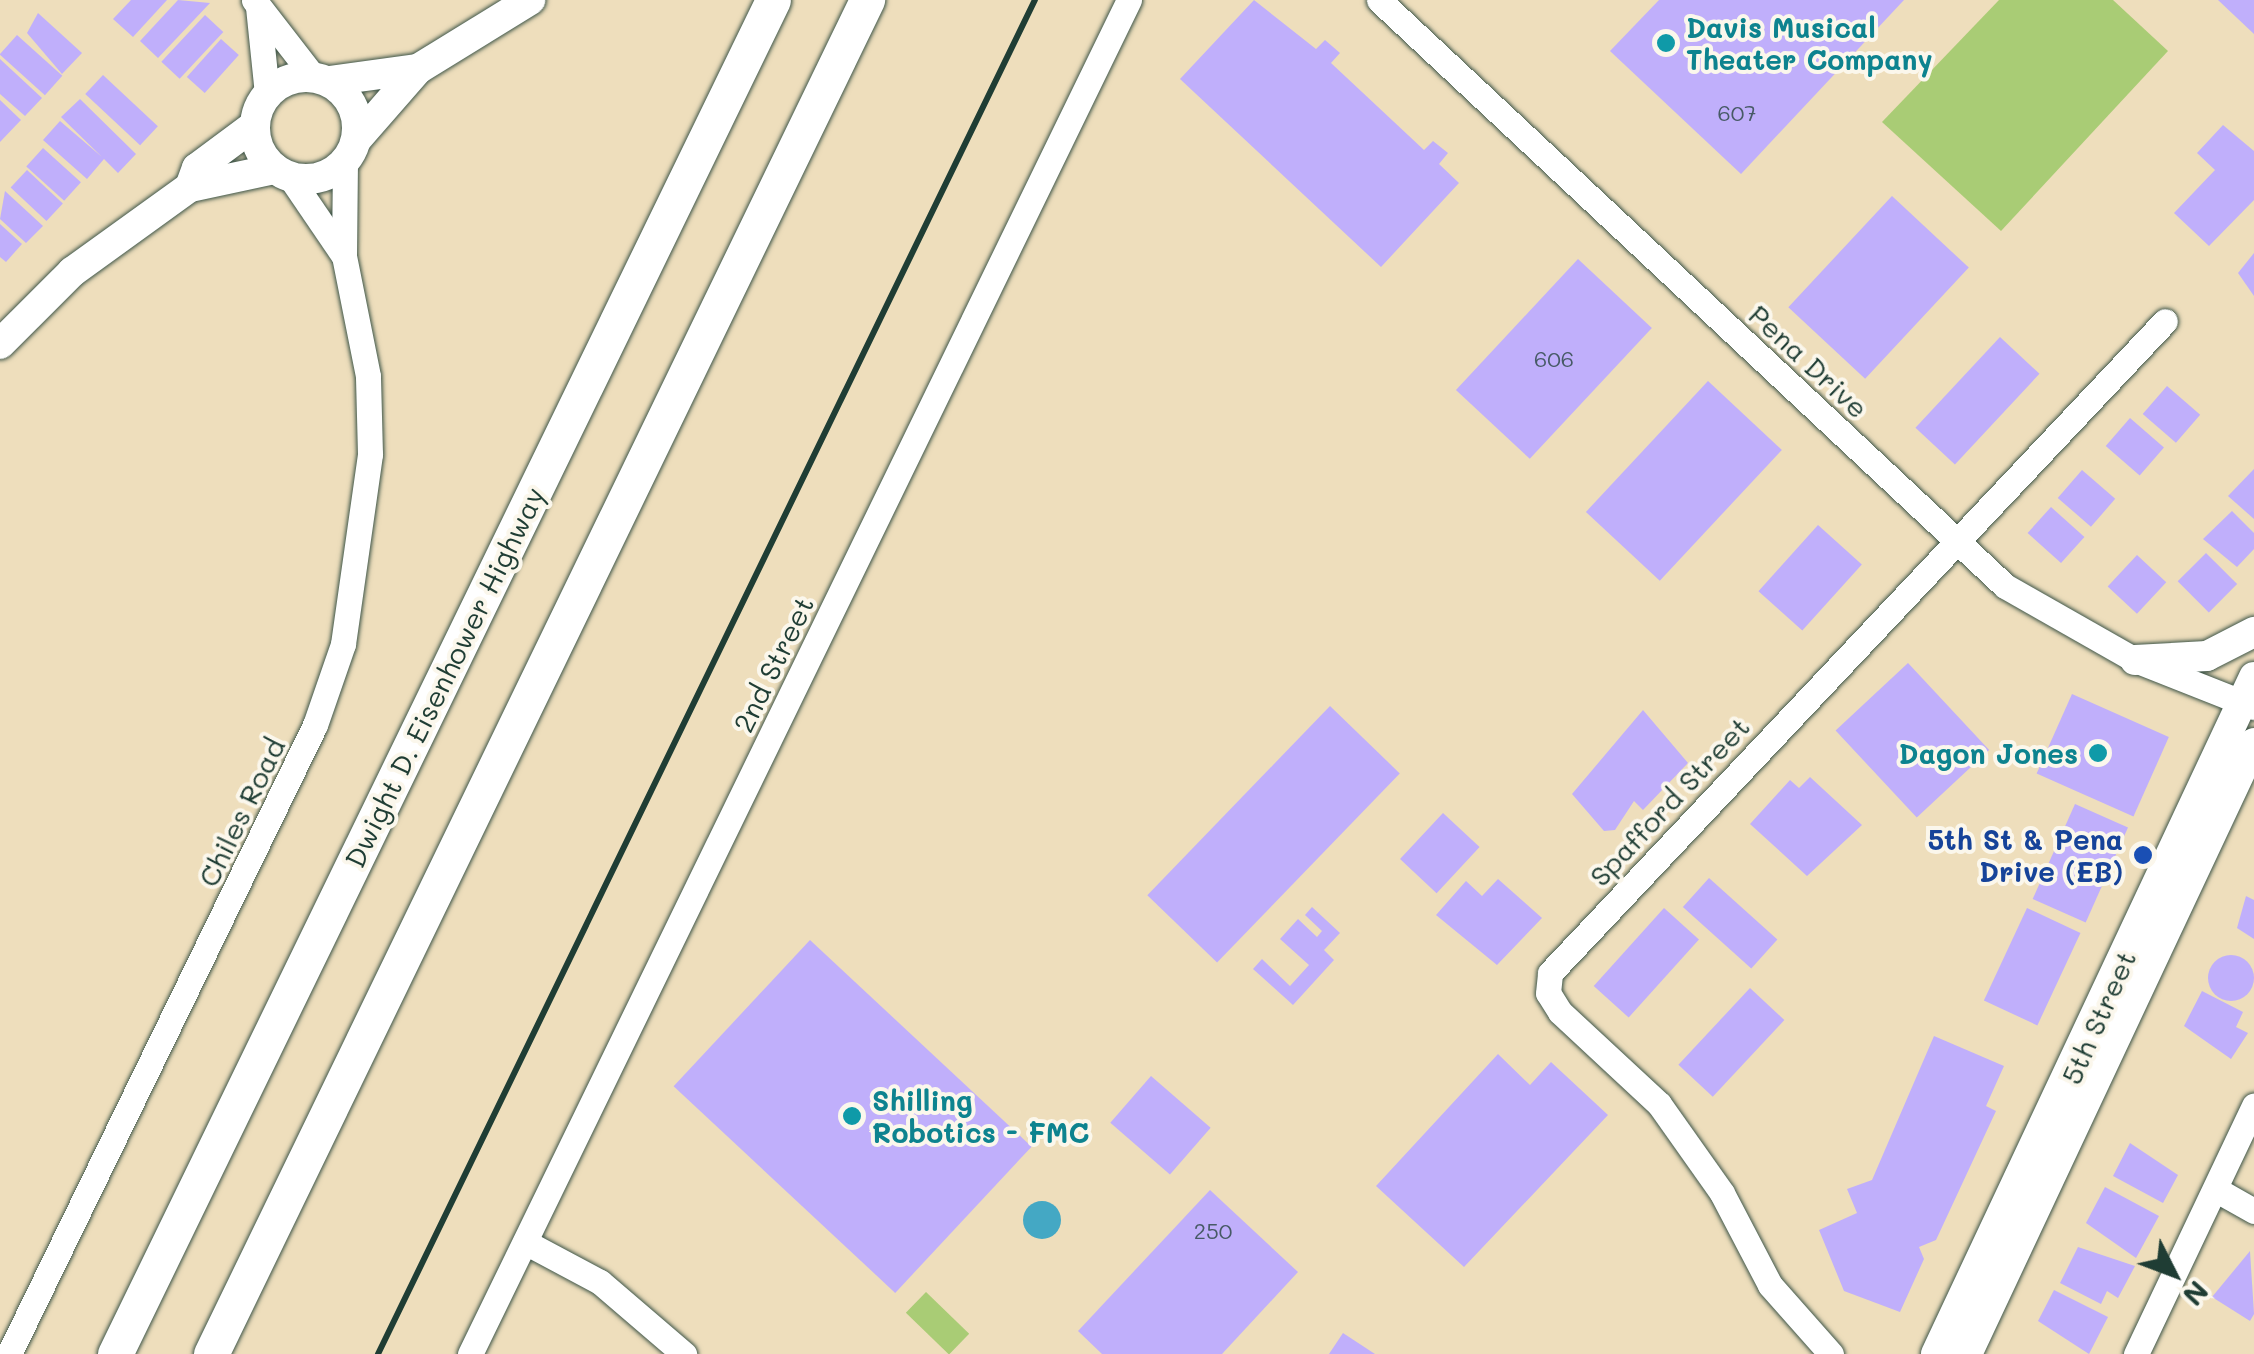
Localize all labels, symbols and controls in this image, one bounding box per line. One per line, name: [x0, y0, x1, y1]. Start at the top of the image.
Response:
place label: Davis Musical Theater Company: [1686, 10, 1933, 76]
marker: Davis Musical Theater Company: [1655, 32, 1677, 54]
house number: 607: [1717, 100, 1757, 126]
street label: Pena Drive: [1743, 297, 1875, 425]
house number: 606: [1534, 346, 1574, 372]
street label: Dwight D. Eisenhower Highway: [337, 481, 551, 873]
street label: 2nd Street: [726, 591, 820, 737]
street label: Spafford Street: [1582, 710, 1756, 892]
street label: Chiles Road: [191, 732, 291, 892]
place label: Dagon Jones: [1899, 736, 2078, 770]
marker: Dagon Jones: [2087, 742, 2109, 764]
place label: 5th St & Pena Drive (EB): [1928, 822, 2123, 888]
marker: 5th St & Pena Drive (EB): [2132, 844, 2154, 866]
street label: 5th Street: [2054, 945, 2142, 1089]
place label: Shilling Robotics - FMC: [872, 1083, 1089, 1149]
marker: Shilling Robotics - FMC: [841, 1105, 863, 1127]
house number: 250: [1194, 1218, 1232, 1244]
north arrow: [2124, 1224, 2224, 1324]
text: N: [2176, 1274, 2217, 1314]

